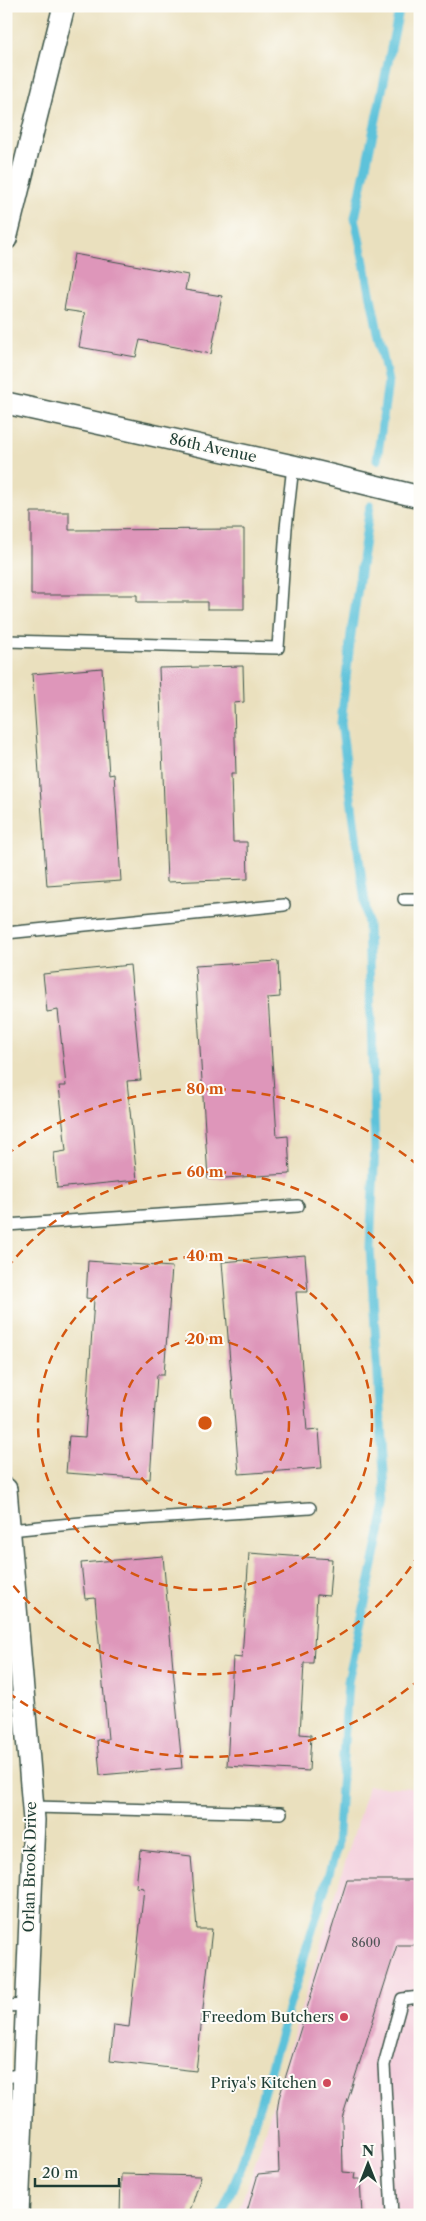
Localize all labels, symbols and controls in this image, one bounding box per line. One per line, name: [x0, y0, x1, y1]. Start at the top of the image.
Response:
street label: 86th Avenue: [168, 429, 259, 466]
text: 80 m: [186, 1079, 224, 1098]
text: 60 m: [186, 1162, 224, 1181]
text: 40 m: [186, 1246, 224, 1265]
text: 20 m: [186, 1329, 224, 1348]
centre of rings: [196, 1414, 214, 1432]
street label: Orlan Brook Drive: [19, 1801, 40, 1933]
house number: 8600: [351, 1935, 381, 1950]
place label: Freedom Butchers: [202, 2007, 334, 2026]
marker: Freedom Butchers: [338, 2011, 350, 2023]
place label: Priya's Kitchen: [210, 2073, 318, 2092]
marker: Priya's Kitchen: [321, 2077, 333, 2089]
north arrow: [344, 2138, 394, 2188]
text: N: [362, 2142, 374, 2160]
scale bar: [35, 2156, 119, 2188]
text: 20 m: [42, 2163, 78, 2182]

